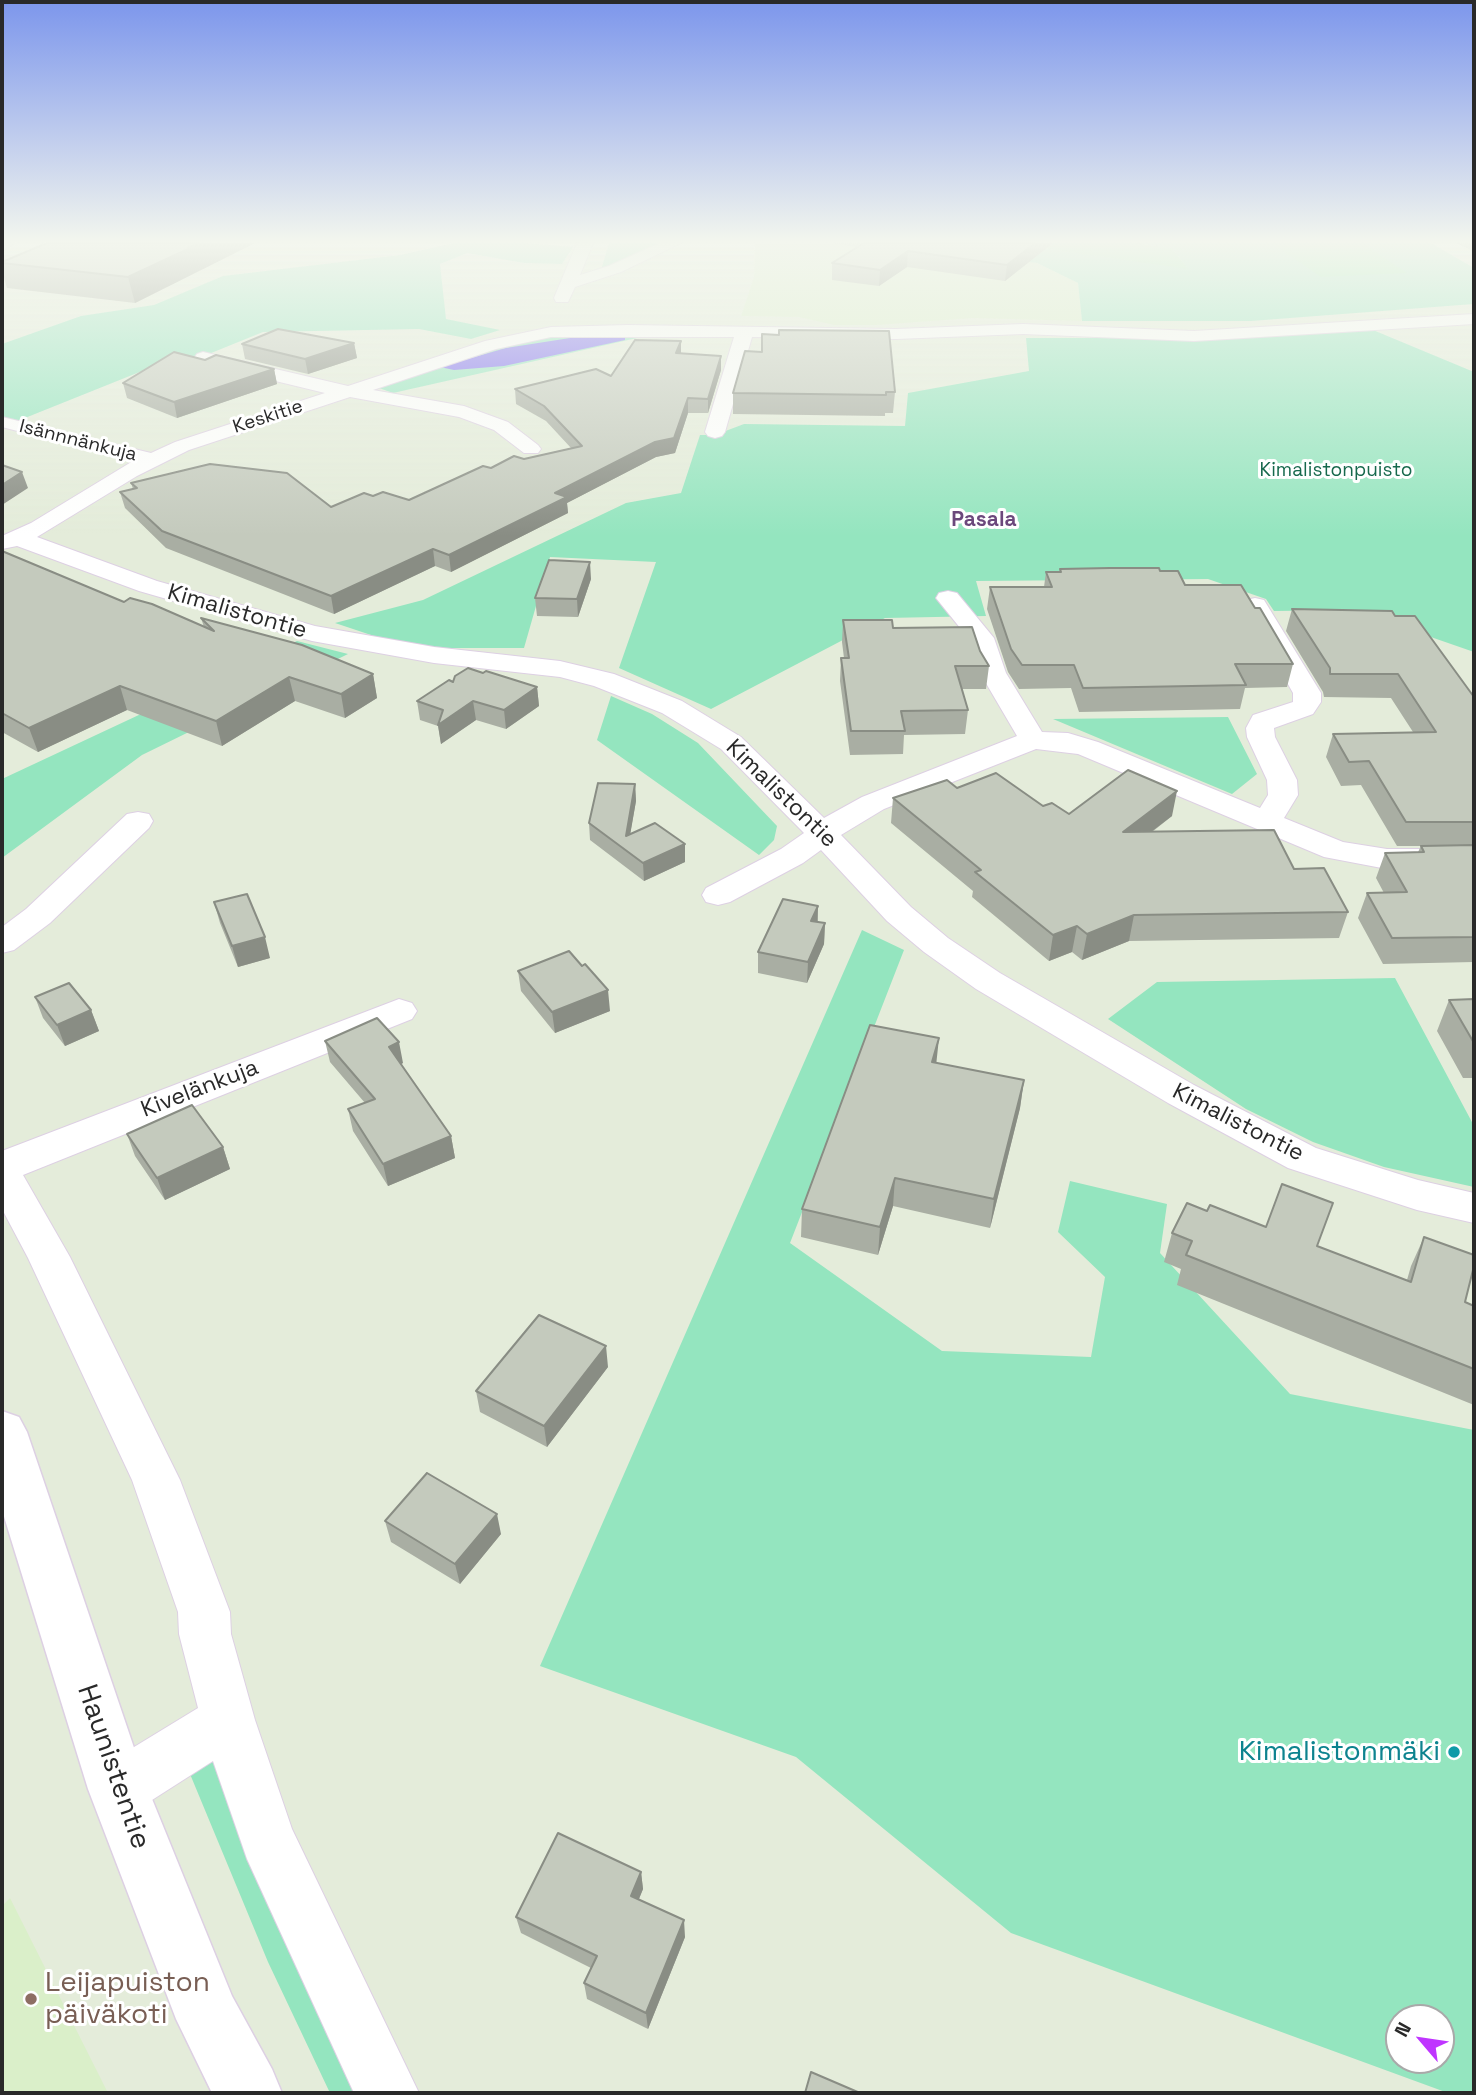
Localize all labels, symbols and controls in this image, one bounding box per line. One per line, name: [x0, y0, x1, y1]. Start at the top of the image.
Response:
street label: Keskitie: [230, 395, 306, 439]
street label: Isännnänkuja: [17, 415, 139, 467]
park label: Kimalistonpuisto: [1260, 460, 1412, 482]
district label: Pasala: [951, 507, 1017, 533]
street label: Kimalistontie: [164, 579, 310, 645]
street label: Kimalistontie: [720, 734, 842, 854]
street label: Kivelänkuja: [137, 1054, 263, 1124]
street label: Kimalistontie: [1168, 1078, 1308, 1168]
street label: Haunistentie: [69, 1680, 157, 1854]
place label: Kimalistonmäki: [1239, 1735, 1440, 1769]
marker: Kimalistonmäki: [1446, 1744, 1462, 1760]
place label: Leijapuiston päiväkoti: [45, 1966, 210, 2032]
marker: Leijapuiston päiväkoti: [23, 1991, 39, 2007]
north arrow: [1385, 2004, 1455, 2074]
text: N: [1389, 2018, 1417, 2041]

